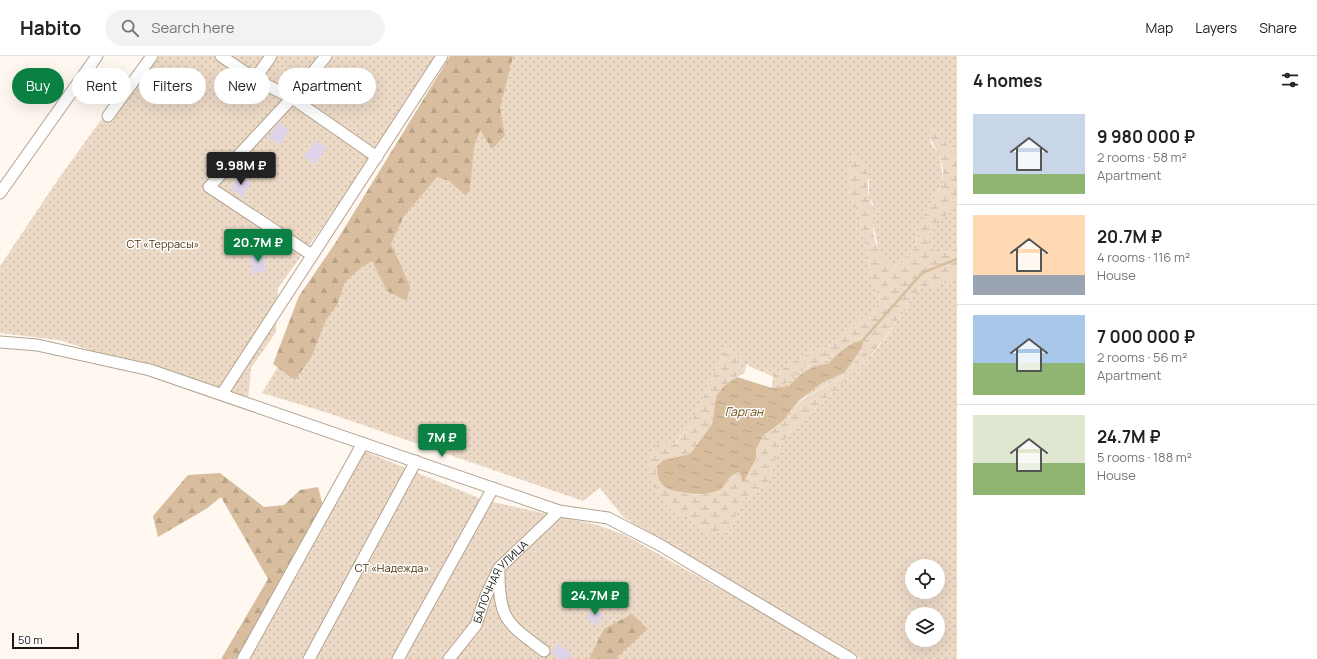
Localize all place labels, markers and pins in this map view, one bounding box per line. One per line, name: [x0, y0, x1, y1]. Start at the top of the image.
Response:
pin: 9.98M ₽: [204, 152, 278, 186]
pin: 20.7M ₽: [221, 229, 295, 263]
pin: 7M ₽: [418, 424, 466, 458]
pin: 24.7M ₽: [558, 582, 632, 616]

